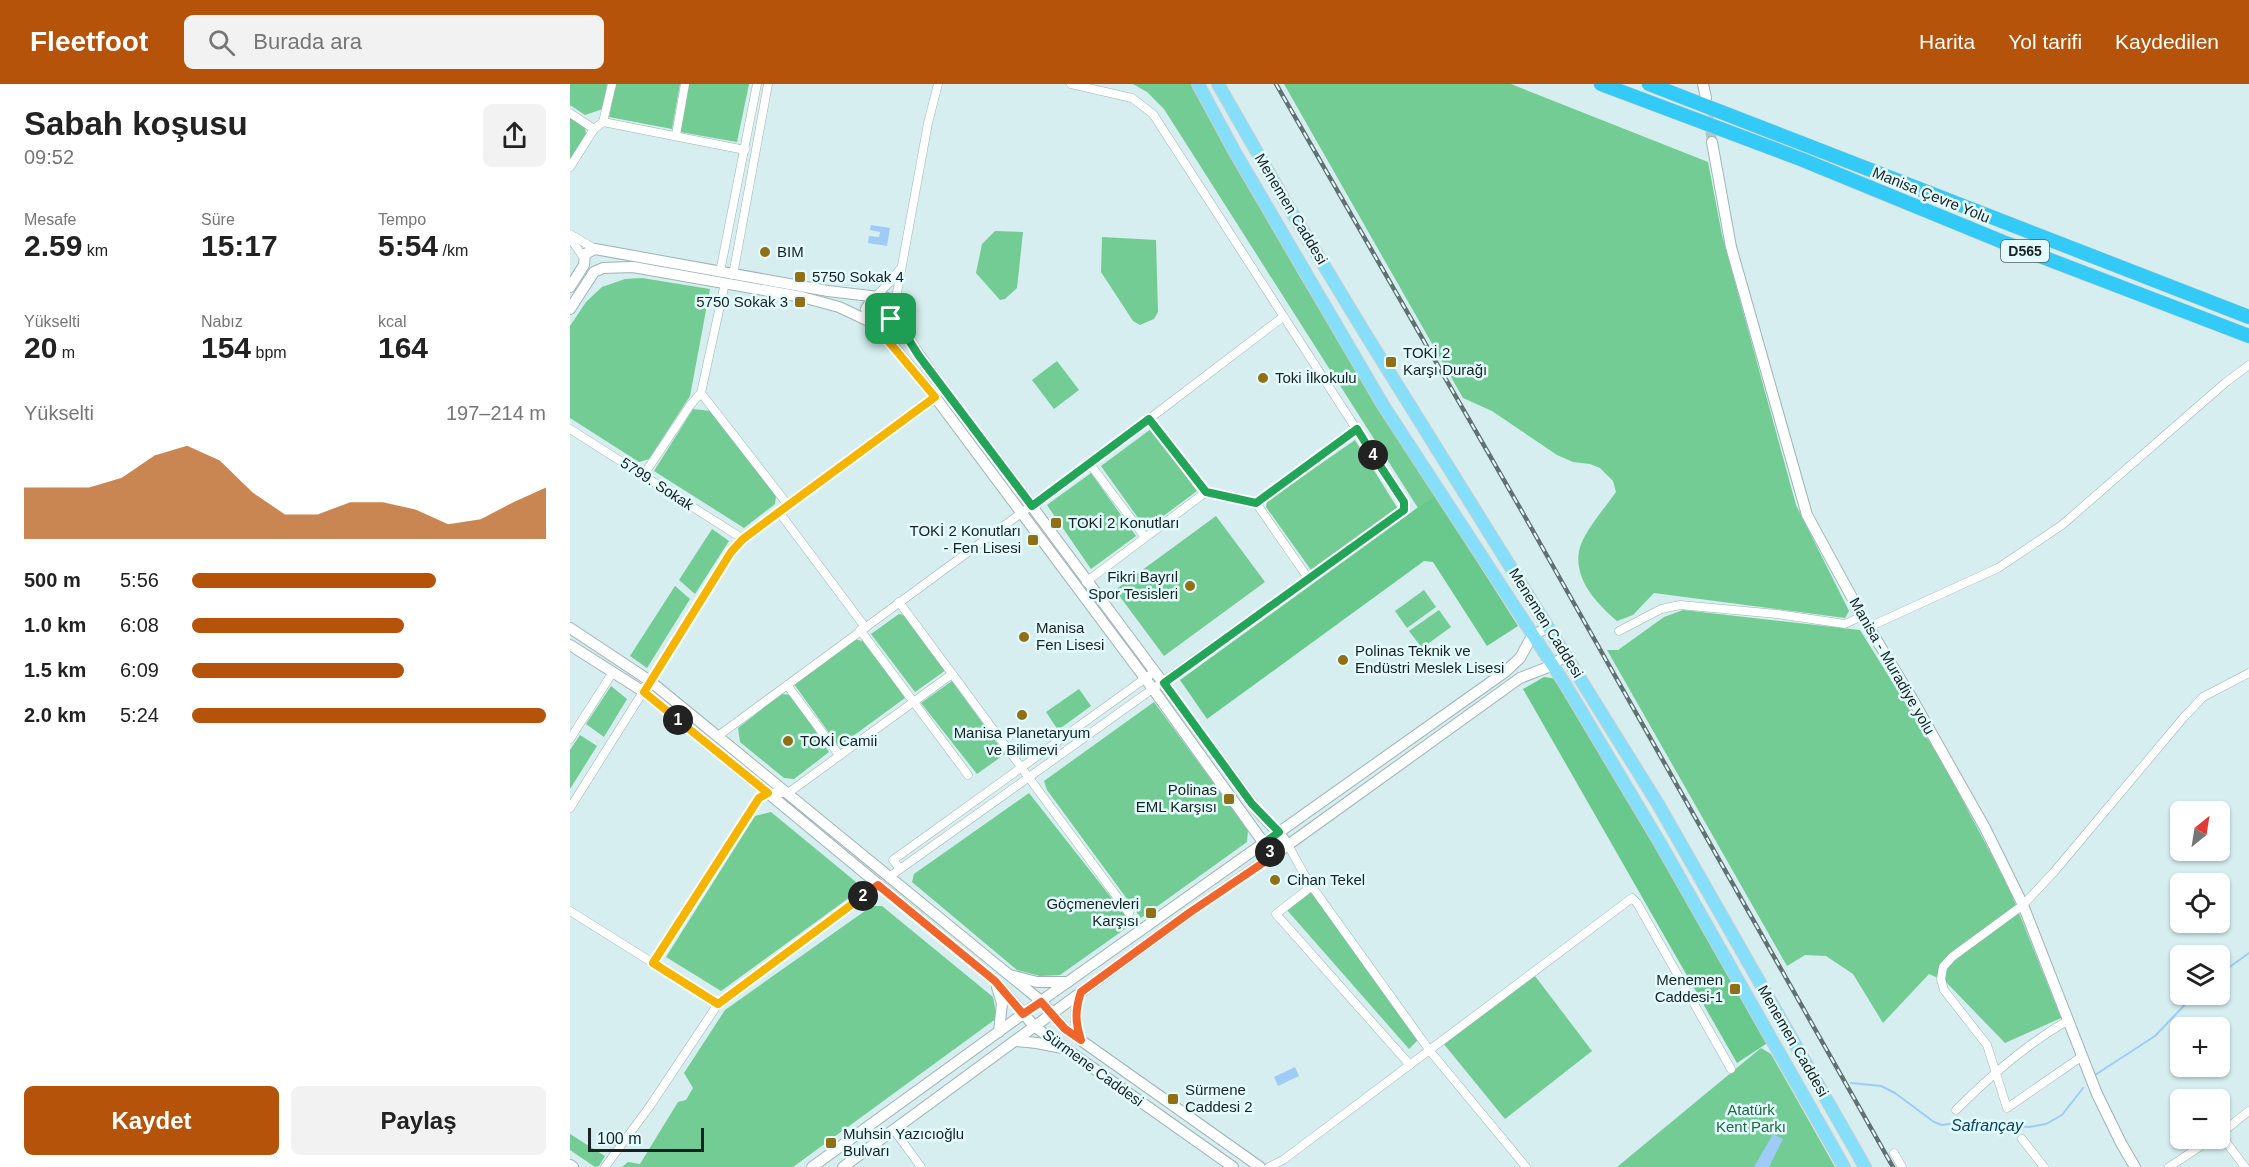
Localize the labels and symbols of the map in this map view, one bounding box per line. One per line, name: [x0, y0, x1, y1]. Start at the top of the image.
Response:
street label: Menemen Caddesi: [1252, 150, 1331, 267]
street label: Manisa Çevre Yolu: [1870, 163, 1992, 226]
road number: D565: [2001, 240, 2049, 262]
place label: BIM: [777, 243, 804, 260]
marker: BIM: [758, 245, 772, 259]
place label: 5750 Sokak 4: [812, 268, 904, 285]
marker: 5750 Sokak 4: [793, 270, 807, 284]
place label: 5750 Sokak 3: [696, 293, 788, 310]
pin: [865, 293, 916, 344]
marker: 5750 Sokak 3: [793, 295, 807, 309]
place label: TOKİ 2 Karşı Durağı: [1403, 344, 1487, 378]
marker: TOKİ 2 Karşı Durağı: [1384, 355, 1398, 369]
place label: Toki İlkokulu: [1275, 369, 1357, 386]
marker: Toki İlkokulu: [1256, 371, 1270, 385]
pin: 4: [1358, 440, 1388, 470]
street label: 5799. Sokak: [618, 454, 697, 514]
place label: TOKİ 2 Konutları: [1068, 514, 1179, 531]
marker: TOKİ 2 Konutları: [1049, 516, 1063, 530]
place label: TOKİ 2 Konutları - Fen Lisesi: [910, 522, 1021, 556]
marker: TOKİ 2 Konutları - Fen Lisesi: [1026, 533, 1040, 547]
street label: Menemen Caddesi: [1506, 565, 1587, 681]
place label: Fikri Bayrıl Spor Tesisleri: [1088, 568, 1178, 602]
marker: Fikri Bayrıl Spor Tesisleri: [1183, 579, 1197, 593]
street label: Manisa - Muradiye yolu: [1846, 594, 1939, 737]
place label: Manisa Fen Lisesi: [1036, 619, 1104, 653]
marker: Manisa Fen Lisesi: [1017, 630, 1031, 644]
place label: Polinas Teknik ve Endüstri Meslek Lisesi: [1355, 642, 1504, 676]
marker: Polinas Teknik ve Endüstri Meslek Lisesi: [1336, 653, 1350, 667]
pin: 1: [663, 705, 693, 735]
marker: Manisa Planetaryum ve Bilimevi: [1015, 708, 1029, 722]
place label: Manisa Planetaryum ve Bilimevi: [954, 724, 1090, 758]
place label: TOKİ Camii: [800, 732, 877, 749]
marker: TOKİ Camii: [781, 734, 795, 748]
place label: Polinas EML Karşısı: [1136, 781, 1217, 815]
marker: Polinas EML Karşısı: [1222, 792, 1236, 806]
north arrow: [2170, 801, 2230, 861]
pin: 3: [1255, 837, 1285, 867]
place label: Cihan Tekel: [1287, 871, 1365, 888]
marker: Cihan Tekel: [1268, 873, 1282, 887]
pin: 2: [848, 881, 878, 911]
place label: Göçmenevleri Karşısı: [1046, 895, 1139, 929]
marker: Göçmenevleri Karşısı: [1144, 906, 1158, 920]
place label: Menemen Caddesi-1: [1655, 971, 1723, 1005]
marker: Menemen Caddesi-1: [1728, 982, 1742, 996]
street label: Menemen Caddesi: [1755, 982, 1832, 1100]
street label: Sürmene Caddesi: [1040, 1025, 1147, 1110]
place label: Sürmene Caddesi 2: [1185, 1081, 1253, 1115]
marker: Sürmene Caddesi 2: [1166, 1092, 1180, 1106]
park label: Atatürk Kent Parkı: [1716, 1101, 1786, 1135]
water label: Safrançay: [1951, 1117, 2024, 1134]
scale bar: [588, 1125, 704, 1152]
place label: Muhsin Yazıcıoğlu Bulvarı: [843, 1125, 964, 1159]
marker: Muhsin Yazıcıoğlu Bulvarı: [824, 1136, 838, 1150]

